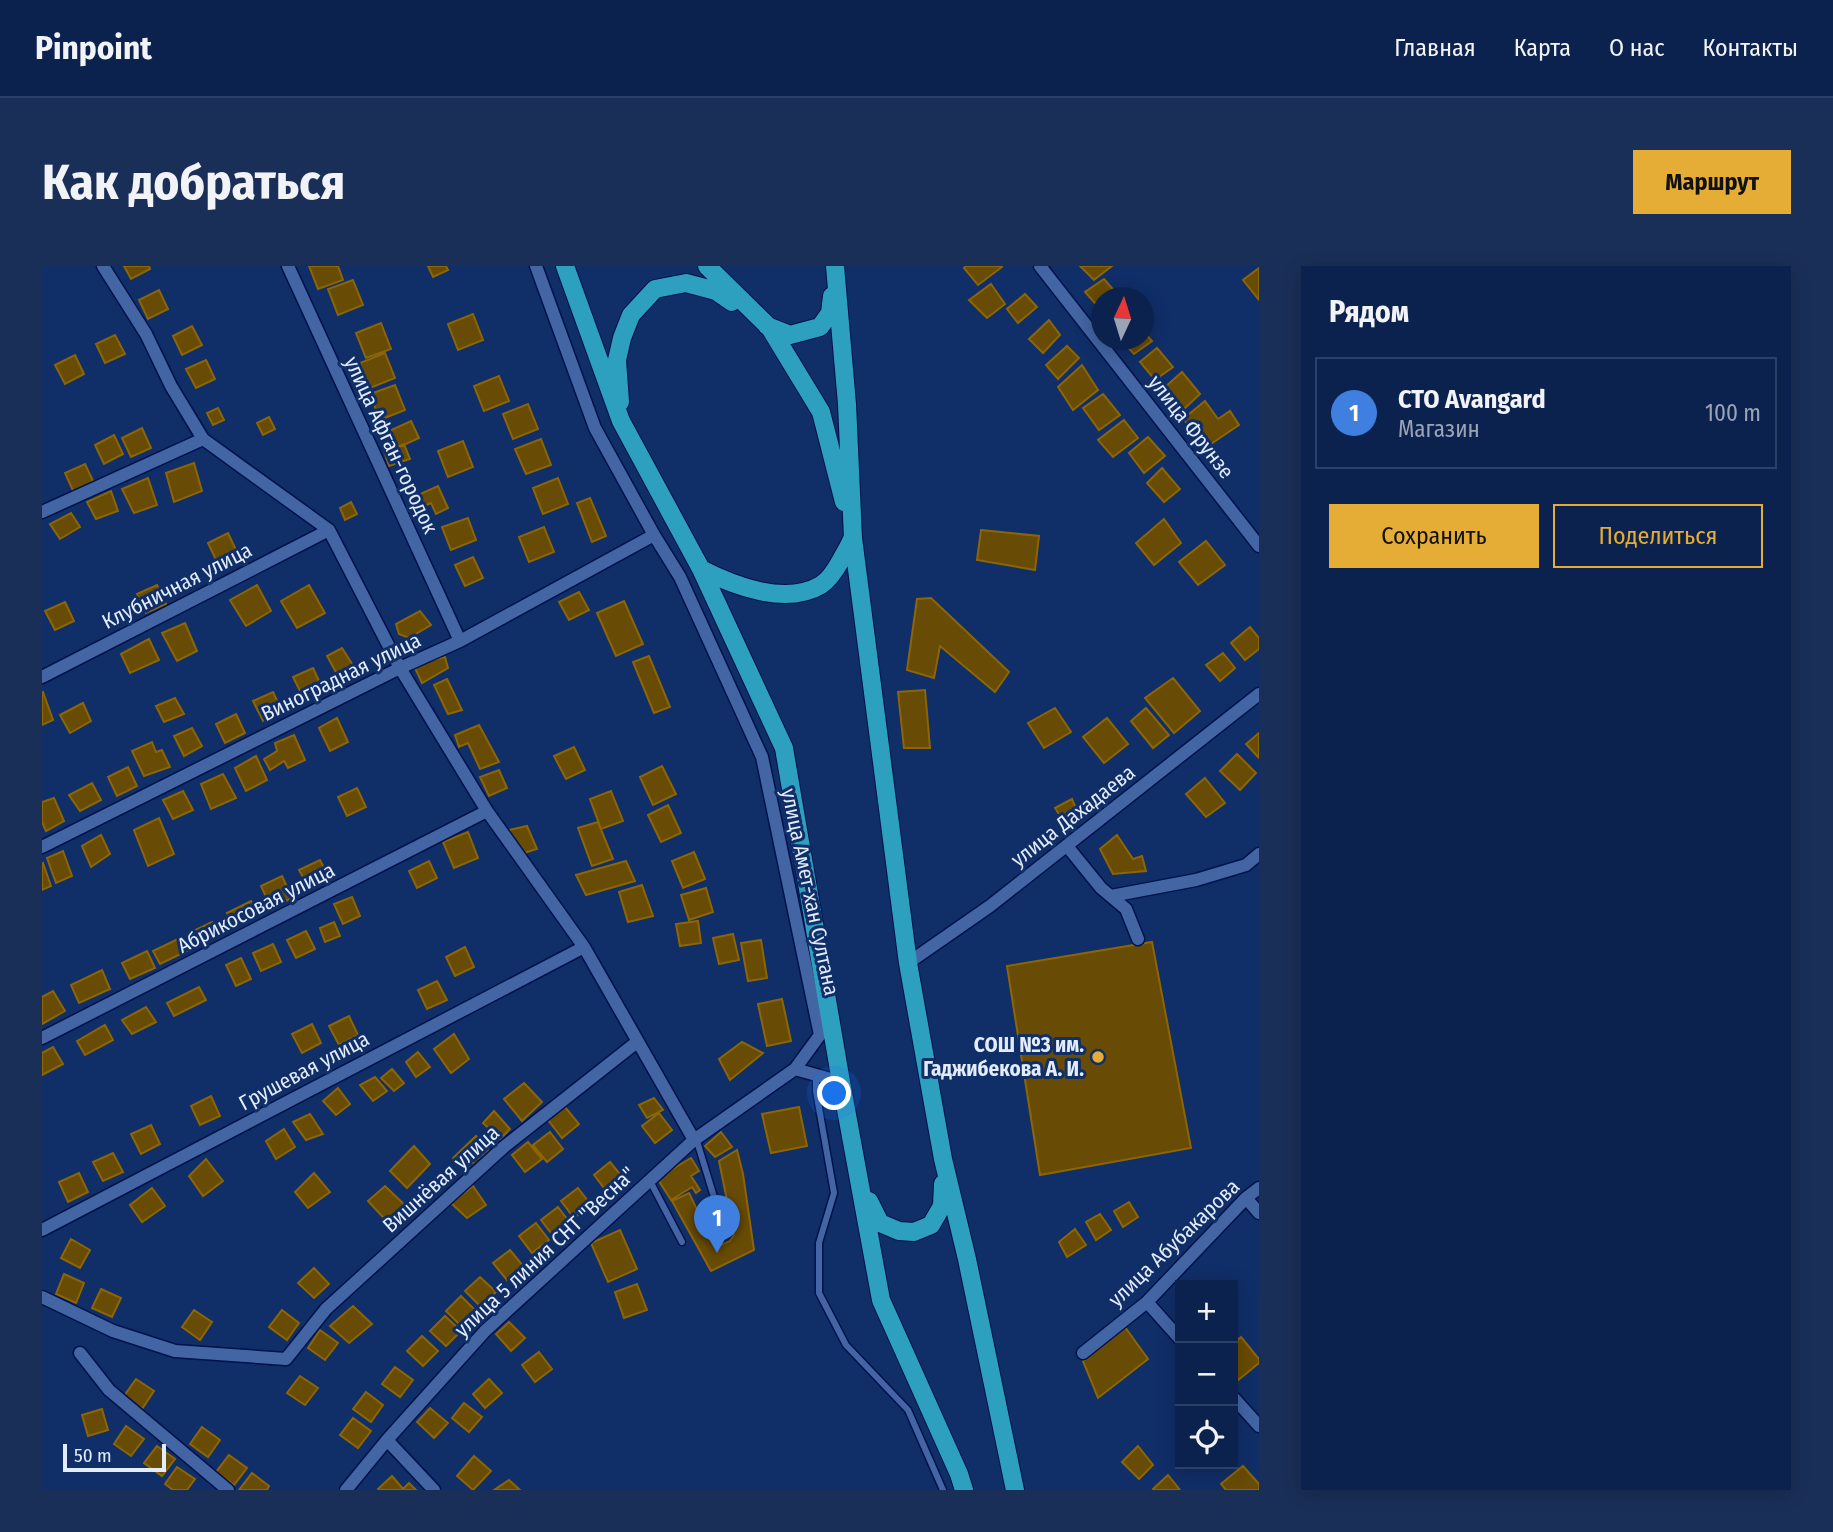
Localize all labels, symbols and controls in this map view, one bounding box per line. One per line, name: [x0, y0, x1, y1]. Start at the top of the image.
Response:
text: Pinpoint: [35, 28, 152, 68]
text: Главная: [1394, 34, 1476, 62]
text: Карта: [1514, 34, 1571, 62]
text: О нас: [1609, 34, 1664, 62]
text: Контакты: [1702, 34, 1798, 62]
button: Маршрут: [1633, 150, 1791, 214]
text: Как добраться: [42, 153, 345, 212]
north arrow: [1091, 287, 1154, 350]
text: Рядом: [1329, 294, 1409, 330]
street label: улица Афган-городок: [338, 352, 444, 538]
street label: улица Фрунзе: [1142, 370, 1240, 484]
text: СТО Avangard: [1398, 384, 1546, 415]
text: 1: [1349, 399, 1359, 427]
text: 100 m: [1705, 399, 1761, 427]
text: Магазин: [1398, 415, 1480, 443]
button: Сохранить: [1329, 504, 1539, 568]
button: Поделиться: [1553, 504, 1763, 568]
street label: Клубничная улица: [98, 537, 256, 635]
street label: Виноградная улица: [257, 627, 425, 727]
street label: улица Дахадаева: [1006, 759, 1140, 873]
street label: улица Амет-хан Султана: [775, 786, 845, 998]
street label: Абрикосовая улица: [173, 857, 339, 959]
street label: Грушевая улица: [234, 1026, 374, 1116]
place label: СОШ №3 им. Гаджибекова А. И.: [923, 1032, 1084, 1082]
marker: СОШ №3 им. Гаджибекова А. И.: [1090, 1049, 1106, 1065]
your location: [817, 1076, 851, 1110]
street label: Вишнёвая улица: [377, 1120, 505, 1238]
street label: улица 5 линия СНТ "Весна": [449, 1161, 641, 1343]
street label: улица Абубакарова: [1103, 1174, 1245, 1312]
pin: 1: [694, 1195, 740, 1253]
map controls: [1175, 1280, 1238, 1469]
button: +: [1175, 1280, 1238, 1343]
button: −: [1175, 1343, 1238, 1406]
button: locate: [1175, 1406, 1238, 1469]
scale bar: [63, 1441, 166, 1473]
text: 50 m: [74, 1444, 112, 1467]

